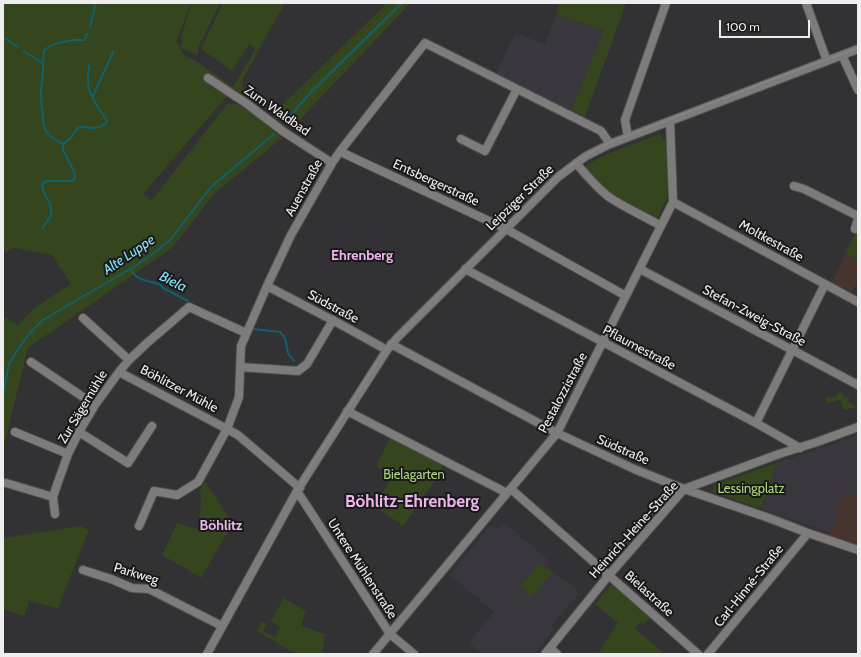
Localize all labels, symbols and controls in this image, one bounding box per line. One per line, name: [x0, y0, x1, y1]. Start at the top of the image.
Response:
scale bar: [721, 12, 812, 38]
text: 100 m: [726, 19, 760, 34]
street label: Zum Waldbad: [241, 83, 313, 139]
street label: Entsbergerstraße: [390, 156, 482, 210]
street label: Auenstraße: [282, 157, 326, 219]
street label: Leipziger Straße: [483, 162, 557, 234]
street label: Moltkestraße: [736, 217, 806, 265]
water label: Alte Luppe: [100, 232, 158, 278]
district label: Ehrenberg: [331, 248, 393, 264]
water label: Biela: [157, 268, 189, 296]
street label: Stefan-Zweig-Straße: [700, 282, 808, 350]
street label: Südstraße: [305, 287, 361, 327]
street label: Pflaumestraße: [600, 322, 678, 374]
street label: Pestalozzistraße: [535, 350, 591, 436]
street label: Böhlitzer Mühle: [137, 362, 221, 416]
street label: Zur Sägemühle: [55, 368, 111, 446]
street label: Südstraße: [594, 432, 652, 468]
park label: Bielagarten: [383, 467, 445, 483]
street label: Heinrich-Heine-Straße: [586, 478, 682, 582]
park label: Lessingplatz: [717, 481, 785, 497]
district label: Böhlitz-Ehrenberg: [345, 492, 479, 512]
street label: Untere Mühlenstraße: [324, 516, 400, 622]
district label: Böhlitz: [200, 518, 242, 534]
street label: Carl-Hinné-Straße: [711, 542, 787, 630]
street label: Parkweg: [112, 560, 160, 588]
street label: Bielastraße: [621, 568, 677, 620]

